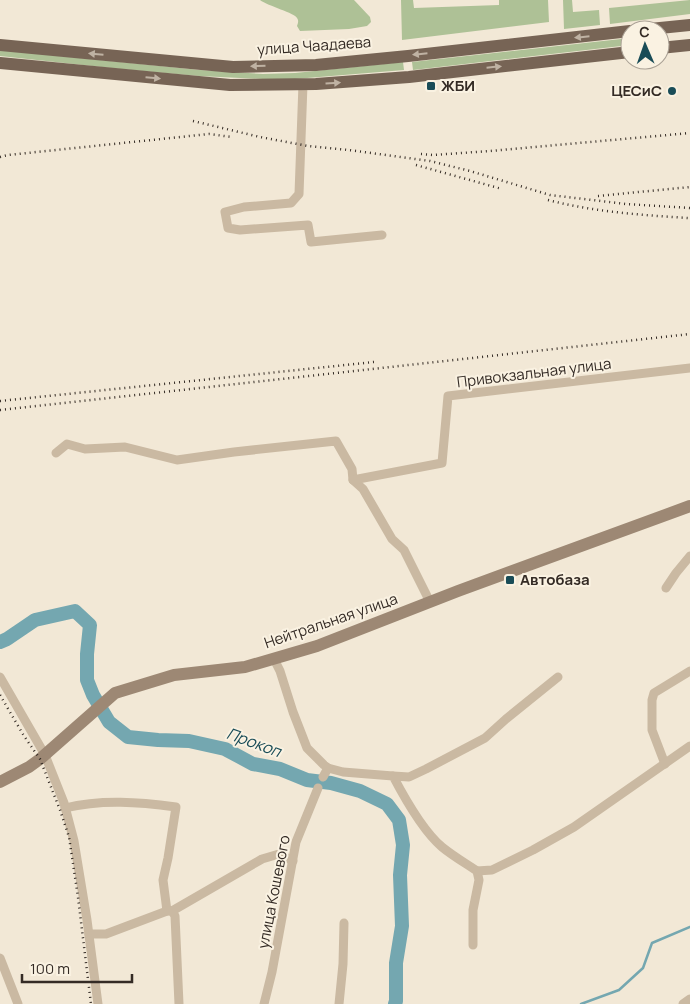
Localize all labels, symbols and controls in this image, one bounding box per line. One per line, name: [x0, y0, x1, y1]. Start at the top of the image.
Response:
north arrow: [620, 20, 670, 70]
text: С: [639, 22, 650, 41]
street label: улица Чаадаева: [256, 31, 372, 60]
one-way arrow: [573, 33, 589, 41]
one-way arrow: [88, 50, 104, 58]
one-way arrow: [412, 51, 428, 59]
one-way arrow: [250, 63, 266, 71]
one-way arrow: [487, 63, 503, 71]
one-way arrow: [145, 74, 161, 82]
place label: ЖБИ: [441, 75, 475, 96]
one-way arrow: [325, 79, 341, 87]
marker: ЖБИ: [425, 80, 437, 92]
place label: ЦЕСиС: [611, 80, 662, 101]
marker: ЦЕСиС: [666, 85, 678, 97]
street label: Привокзальная улица: [456, 353, 612, 392]
place label: Автобаза: [520, 569, 590, 590]
marker: Автобаза: [504, 574, 516, 586]
street label: Нейтральная улица: [261, 588, 400, 653]
water label: Прокоп: [224, 722, 286, 763]
street label: улица Кошевого: [252, 833, 295, 950]
scale bar: [22, 952, 132, 984]
text: 100 m: [30, 958, 70, 979]

